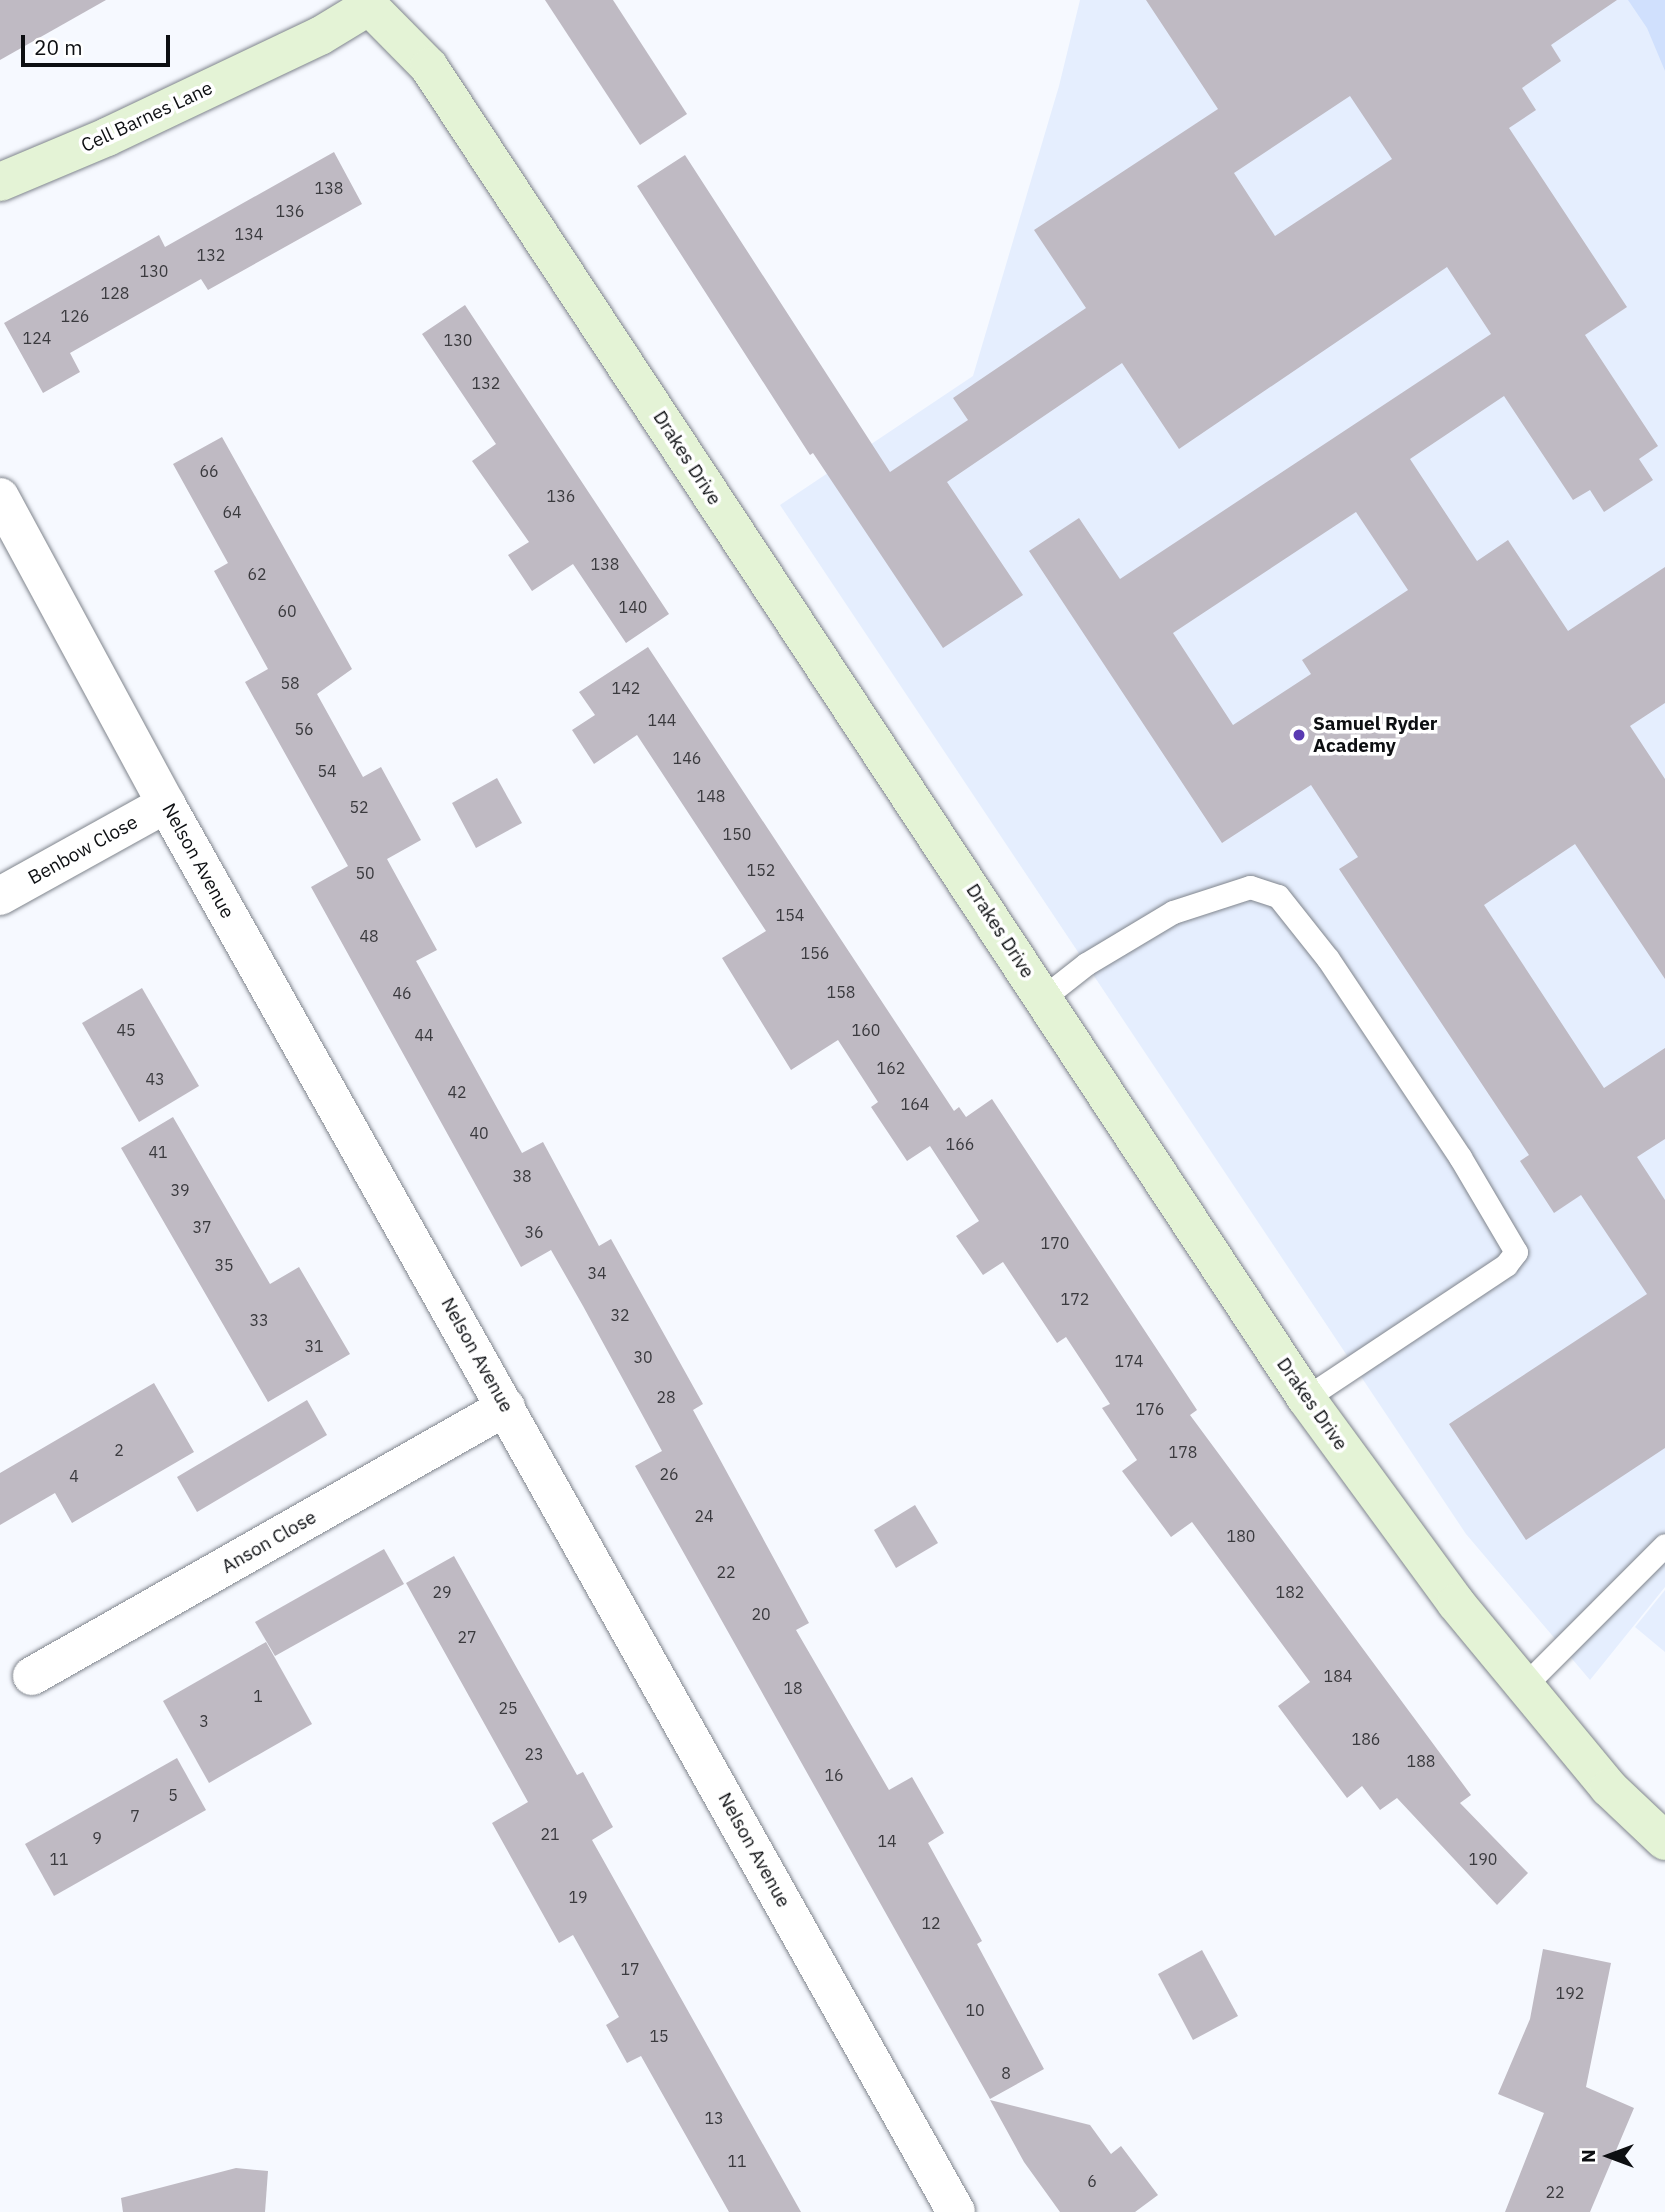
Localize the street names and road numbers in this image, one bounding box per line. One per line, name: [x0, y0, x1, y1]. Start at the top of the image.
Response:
street label: Cell Barnes Lane: [78, 77, 216, 157]
street label: Drakes Drive: [648, 407, 726, 509]
street label: Nelson Avenue: [157, 800, 239, 922]
street label: Benbow Close: [24, 811, 142, 889]
street label: Drakes Drive: [961, 880, 1039, 982]
street label: Nelson Avenue: [436, 1294, 518, 1416]
street label: Drakes Drive: [1272, 1353, 1352, 1455]
street label: Anson Close: [218, 1506, 320, 1578]
street label: Nelson Avenue: [713, 1789, 795, 1911]

